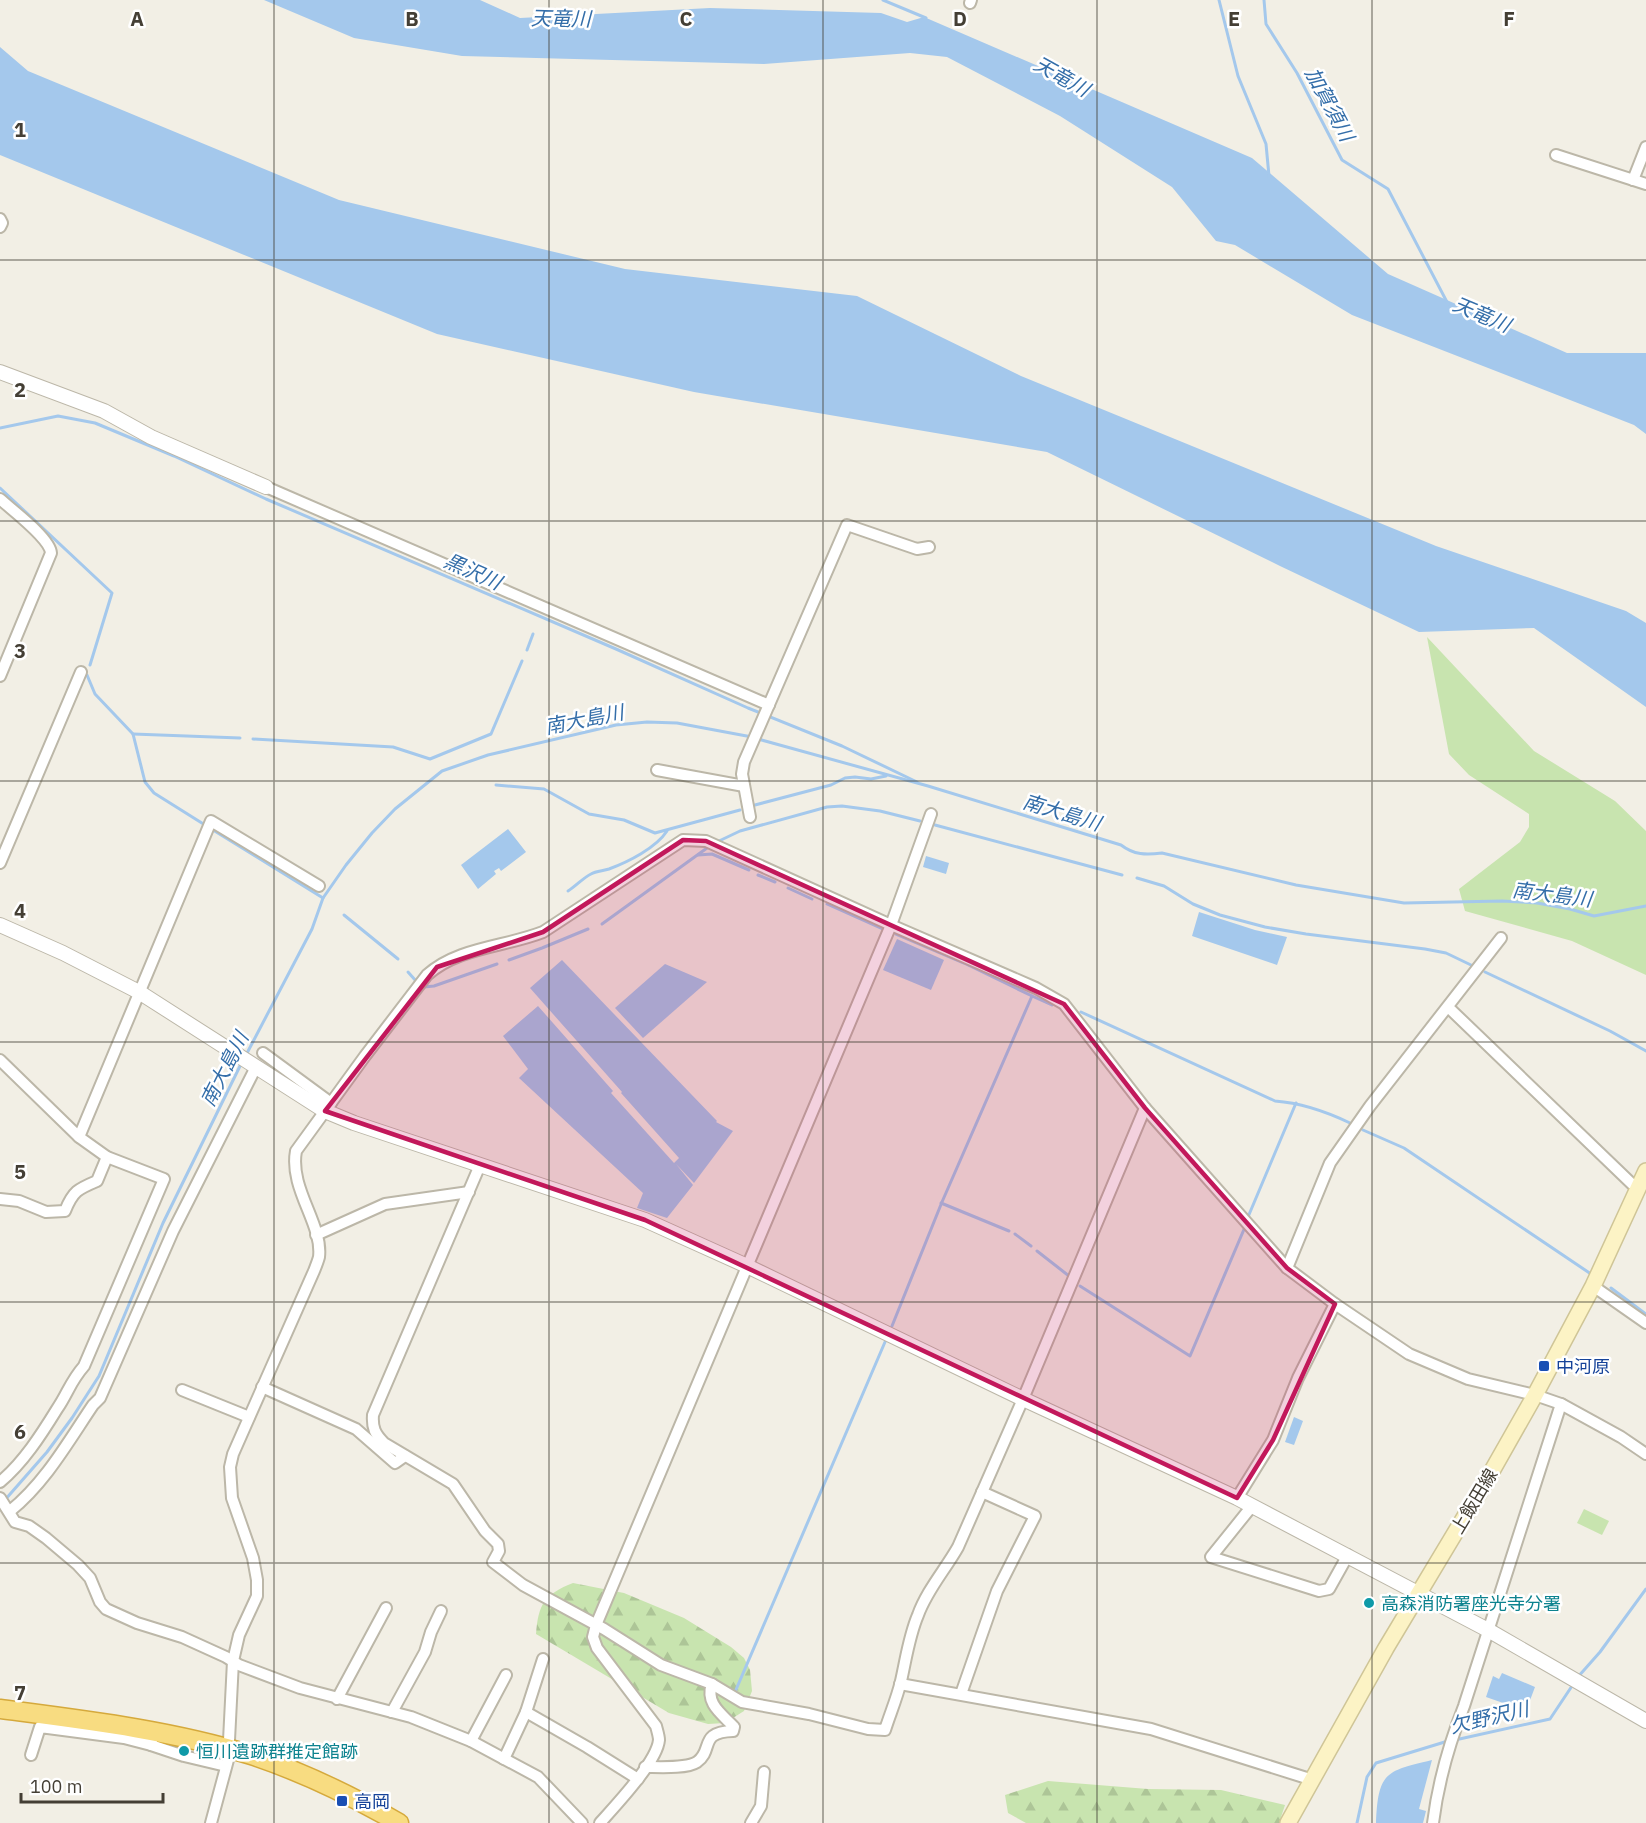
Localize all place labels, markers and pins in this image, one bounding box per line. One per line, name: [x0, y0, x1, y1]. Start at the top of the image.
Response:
place label: 中河原: [1556, 1355, 1610, 1378]
marker: 中河原: [1537, 1359, 1551, 1373]
place label: 高森消防署座光寺分署: [1381, 1592, 1561, 1615]
marker: 高森消防署座光寺分署: [1362, 1596, 1376, 1610]
place label: 恒川遺跡群推定館跡: [196, 1740, 358, 1763]
marker: 恒川遺跡群推定館跡: [177, 1744, 191, 1758]
place label: 高岡: [354, 1790, 390, 1813]
marker: 高岡: [335, 1794, 349, 1808]

